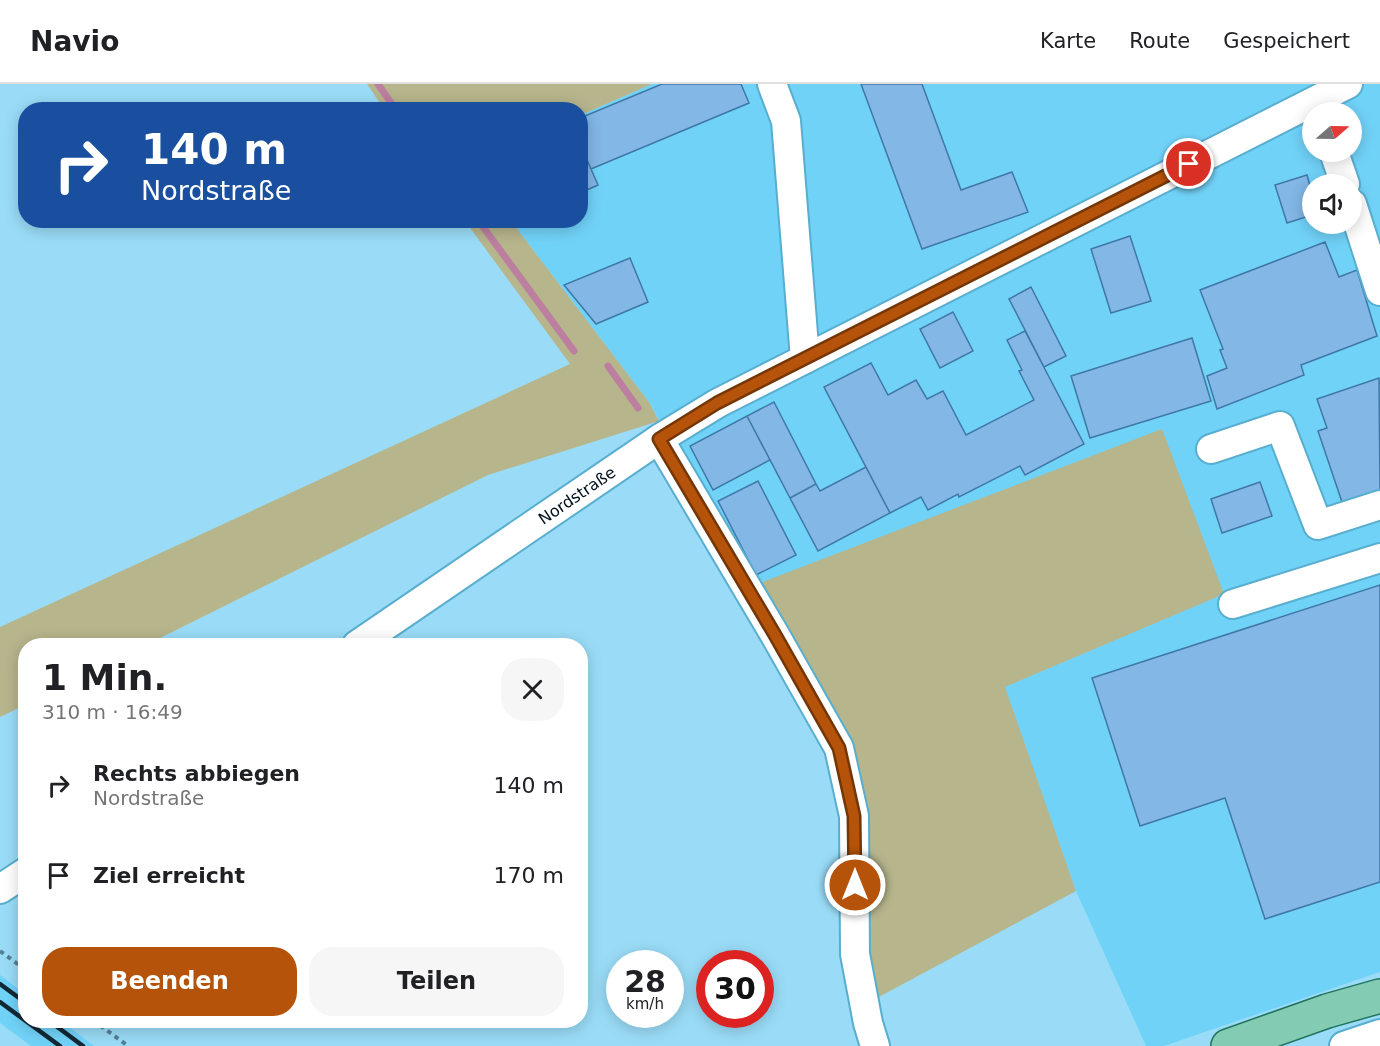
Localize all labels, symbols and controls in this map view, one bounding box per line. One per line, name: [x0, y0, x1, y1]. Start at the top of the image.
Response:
text: Navio: [30, 25, 119, 58]
text: Karte: [1040, 29, 1096, 53]
text: Route: [1129, 29, 1190, 53]
text: Gespeichert: [1223, 29, 1350, 53]
north arrow: [1302, 102, 1362, 162]
map controls: [1302, 102, 1362, 234]
text: 140 m: [141, 125, 287, 174]
icon: right: [42, 126, 120, 204]
pin: [1163, 138, 1214, 189]
icon: arrive: [1172, 147, 1205, 180]
button: sound: [1302, 174, 1362, 234]
text: Nordstraße: [141, 175, 291, 206]
street label: Nordstraße: [535, 463, 619, 528]
text: 1 Min.: [42, 657, 167, 698]
button: close: [501, 658, 564, 721]
text: 310 m · 16:49: [42, 700, 183, 724]
text: Rechts abbiegen: [93, 761, 300, 786]
icon: right: [42, 769, 75, 802]
text: 140 m: [494, 773, 564, 798]
text: Nordstraße: [93, 786, 204, 810]
position arrow: [823, 853, 887, 917]
icon: arrive: [42, 859, 75, 892]
text: Ziel erreicht: [93, 863, 245, 888]
text: 170 m: [494, 863, 564, 888]
button: Beenden: [42, 947, 297, 1016]
button: Teilen: [309, 947, 564, 1016]
speed limit sign: 30: [696, 950, 774, 1028]
text: 28: [624, 964, 666, 999]
text: km/h: [626, 995, 664, 1013]

